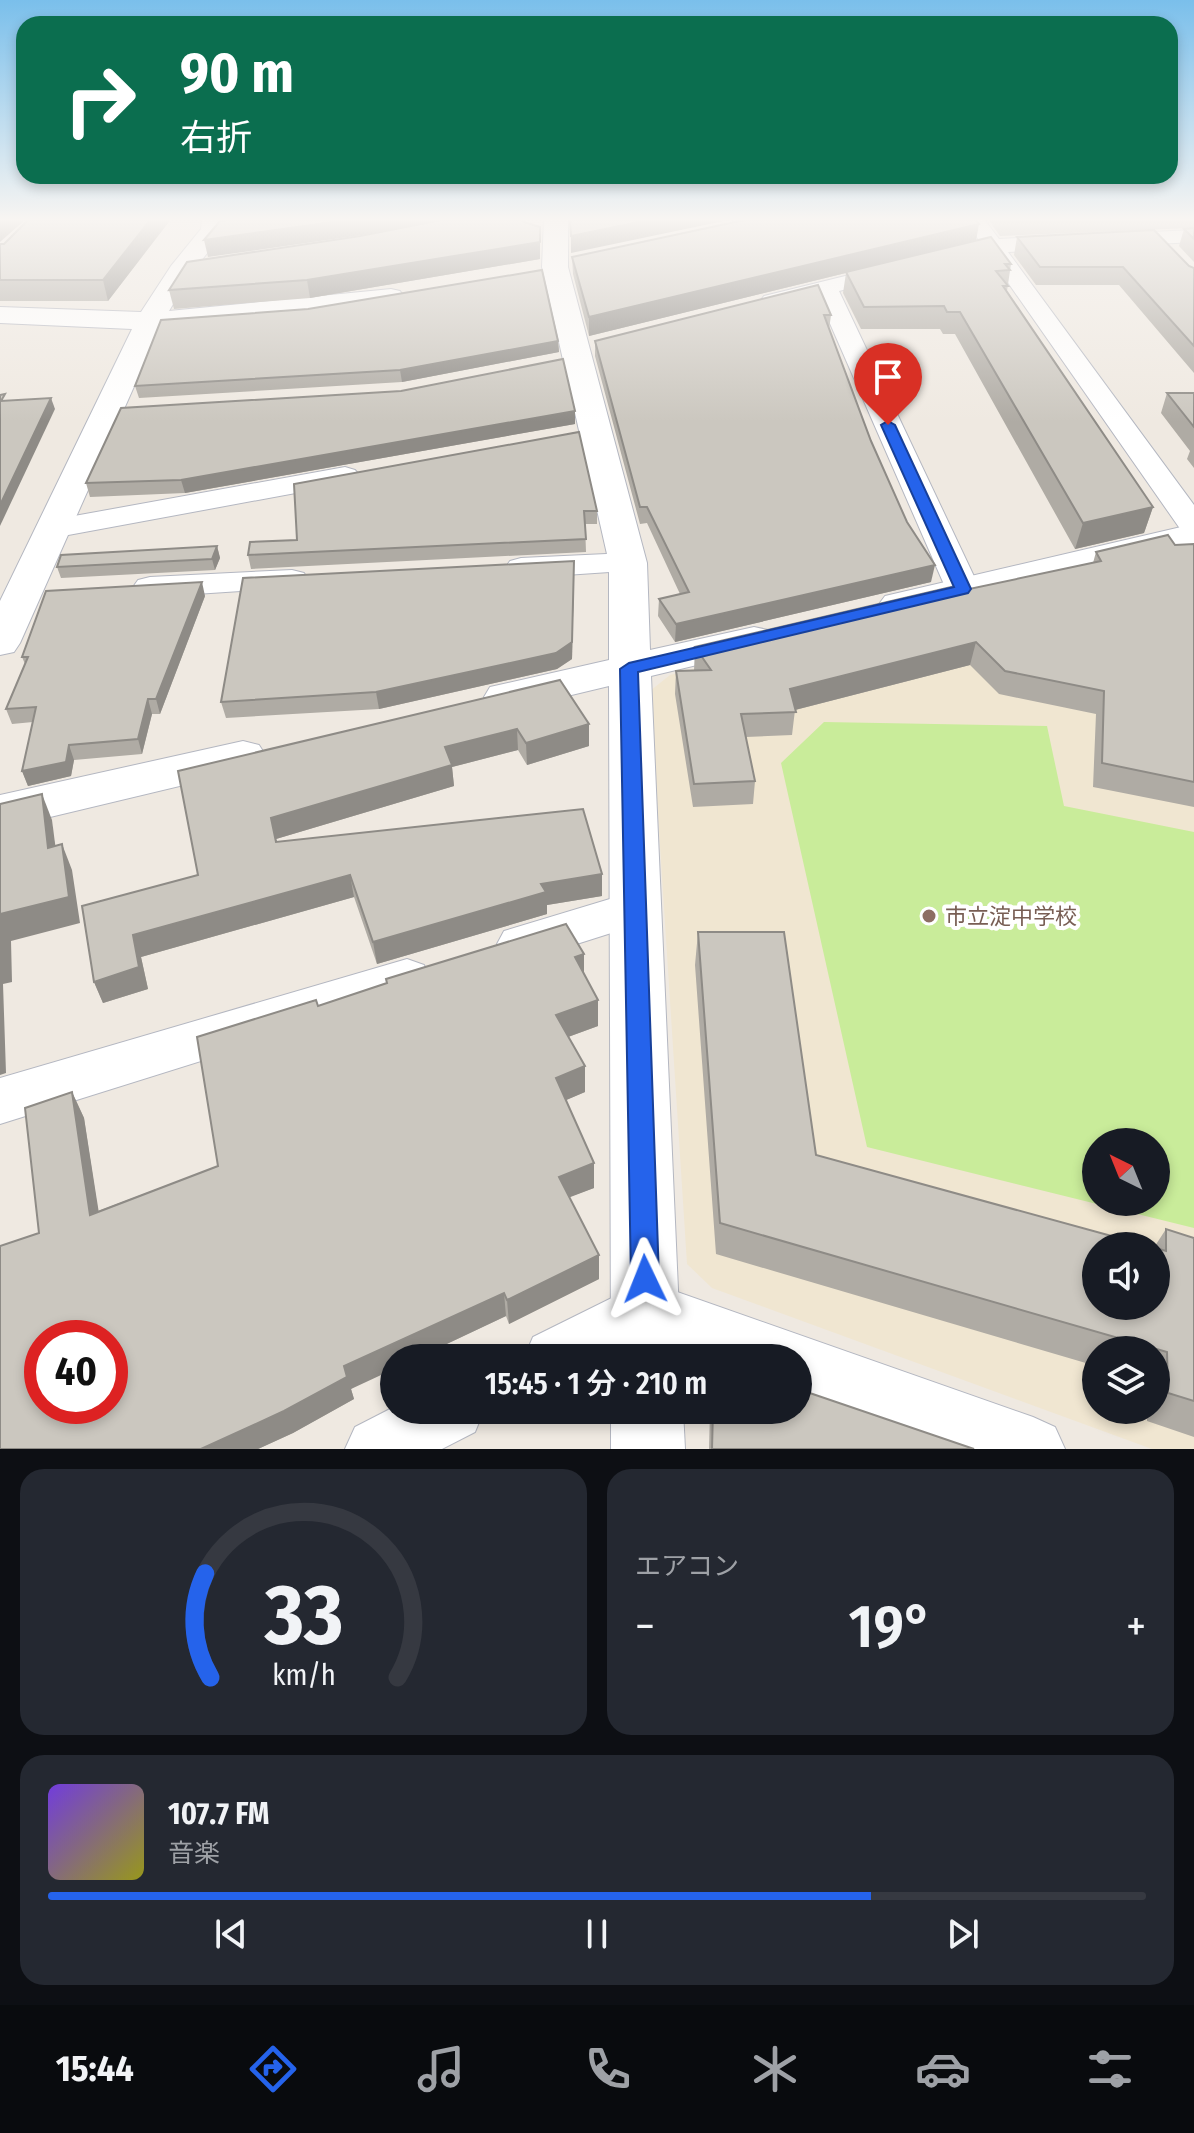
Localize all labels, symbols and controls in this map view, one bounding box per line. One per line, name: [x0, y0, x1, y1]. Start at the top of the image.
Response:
text: 90 m: [180, 40, 294, 107]
icon: right: [48, 48, 152, 152]
text: 右折: [180, 116, 252, 160]
pin: [854, 343, 922, 425]
icon: arrive: [866, 355, 910, 399]
place label: 市立淀中学校: [945, 903, 1077, 930]
marker: 市立淀中学校: [920, 907, 938, 925]
north arrow: [1082, 1128, 1170, 1216]
map controls: [1082, 1128, 1170, 1424]
button: sound: [1082, 1232, 1170, 1320]
position arrow: [603, 1237, 687, 1321]
speed limit sign: 40: [24, 1320, 128, 1424]
button: layers: [1082, 1336, 1170, 1424]
text: 15:45 · 1 分 · 210 m: [485, 1366, 707, 1402]
text: エアコン: [635, 1551, 739, 1582]
text: 33: [263, 1566, 343, 1666]
text: 19°: [849, 1591, 932, 1663]
text: −: [635, 1600, 655, 1653]
text: +: [1126, 1600, 1146, 1653]
text: km/h: [272, 1658, 335, 1693]
text: 107.7 FM: [168, 1796, 269, 1832]
text: 音楽: [168, 1838, 220, 1869]
icon: previous: [209, 1912, 253, 1956]
icon: pause: [575, 1912, 619, 1956]
icon: next: [941, 1912, 985, 1956]
icon: directions: [245, 2041, 301, 2097]
icon: music: [413, 2041, 469, 2097]
icon: phone: [580, 2041, 636, 2097]
icon: climate: [747, 2041, 803, 2097]
icon: car: [915, 2041, 971, 2097]
icon: filters: [1082, 2041, 1138, 2097]
text: 15:44: [56, 2047, 134, 2091]

